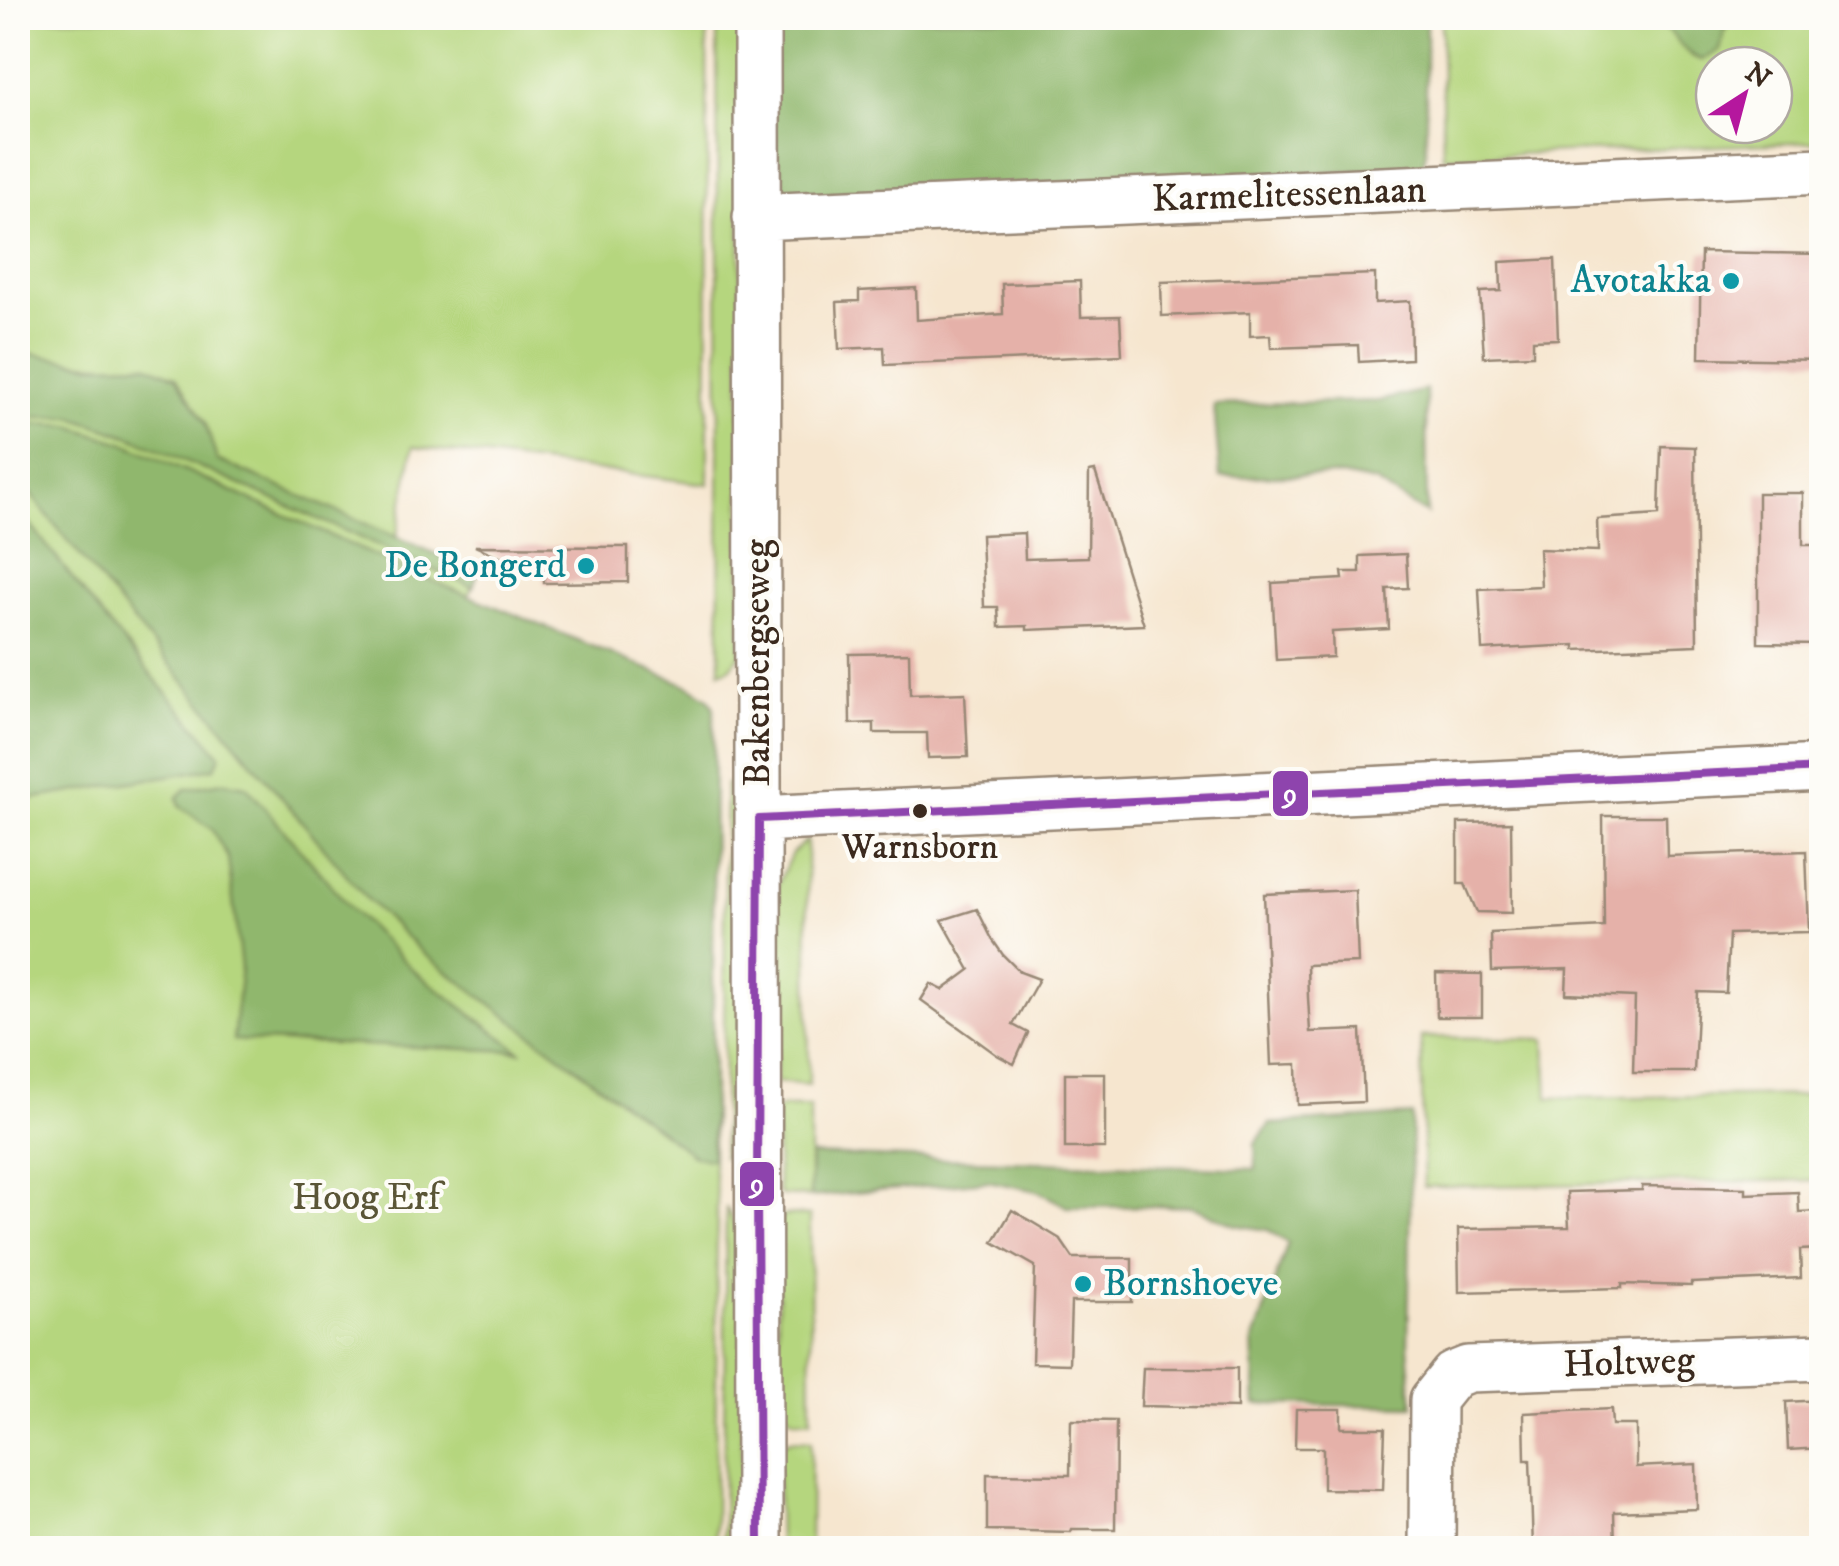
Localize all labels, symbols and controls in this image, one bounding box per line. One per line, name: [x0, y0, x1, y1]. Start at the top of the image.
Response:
north arrow: [1694, 45, 1794, 145]
text: N: [1738, 55, 1777, 97]
street label: Karmelitessenlaan: [1151, 166, 1427, 224]
place label: Avotakka: [1570, 257, 1711, 305]
marker: Avotakka: [1720, 270, 1742, 292]
street label: Bakenbergseweg: [734, 539, 782, 787]
place label: De Bongerd: [384, 542, 566, 590]
marker: De Bongerd: [575, 555, 597, 577]
line badge: 9: [1271, 769, 1310, 818]
text: 9: [1281, 777, 1297, 812]
marker: Warnsborn: [910, 801, 930, 821]
place label: Warnsborn: [841, 825, 999, 870]
line badge: 9: [738, 1160, 776, 1208]
text: 9: [748, 1167, 764, 1202]
park label: Hoog Erf: [292, 1174, 446, 1222]
place label: Bornshoeve: [1103, 1260, 1278, 1308]
marker: Bornshoeve: [1072, 1273, 1094, 1295]
street label: Holtweg: [1562, 1337, 1696, 1389]

